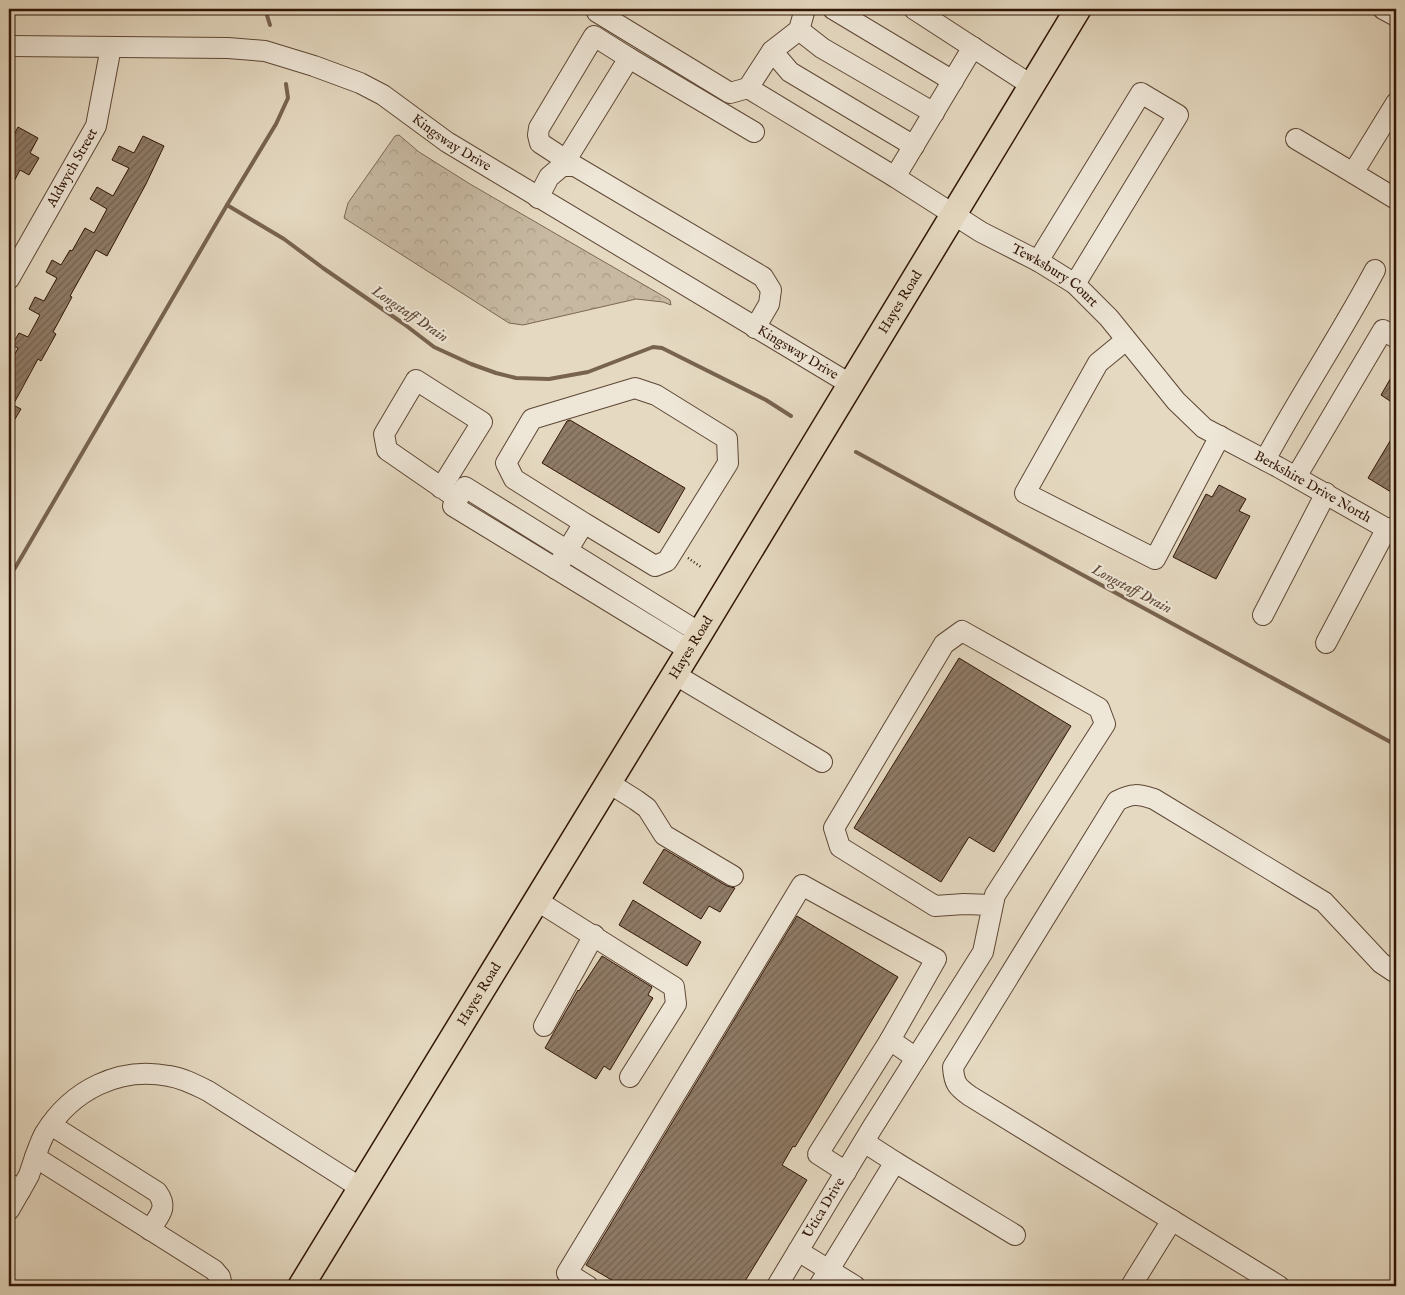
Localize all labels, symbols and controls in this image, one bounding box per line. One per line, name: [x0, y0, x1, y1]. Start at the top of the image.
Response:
street label: Kingsway Drive: [408, 110, 495, 176]
street label: Aldwych Street: [42, 125, 102, 211]
street label: Tewksbury Court: [1008, 240, 1102, 311]
street label: Hayes Road: [874, 267, 927, 337]
water label: Longstaff Drain: [367, 281, 452, 347]
street label: Kingsway Drive: [754, 321, 842, 384]
street label: Berkshire Drive North: [1251, 447, 1375, 527]
water label: Longstaff Drain: [1087, 559, 1175, 619]
street label: Hayes Road: [665, 612, 717, 683]
street label: Hayes Road: [453, 959, 506, 1029]
street label: Utica Drive: [799, 1174, 849, 1242]

